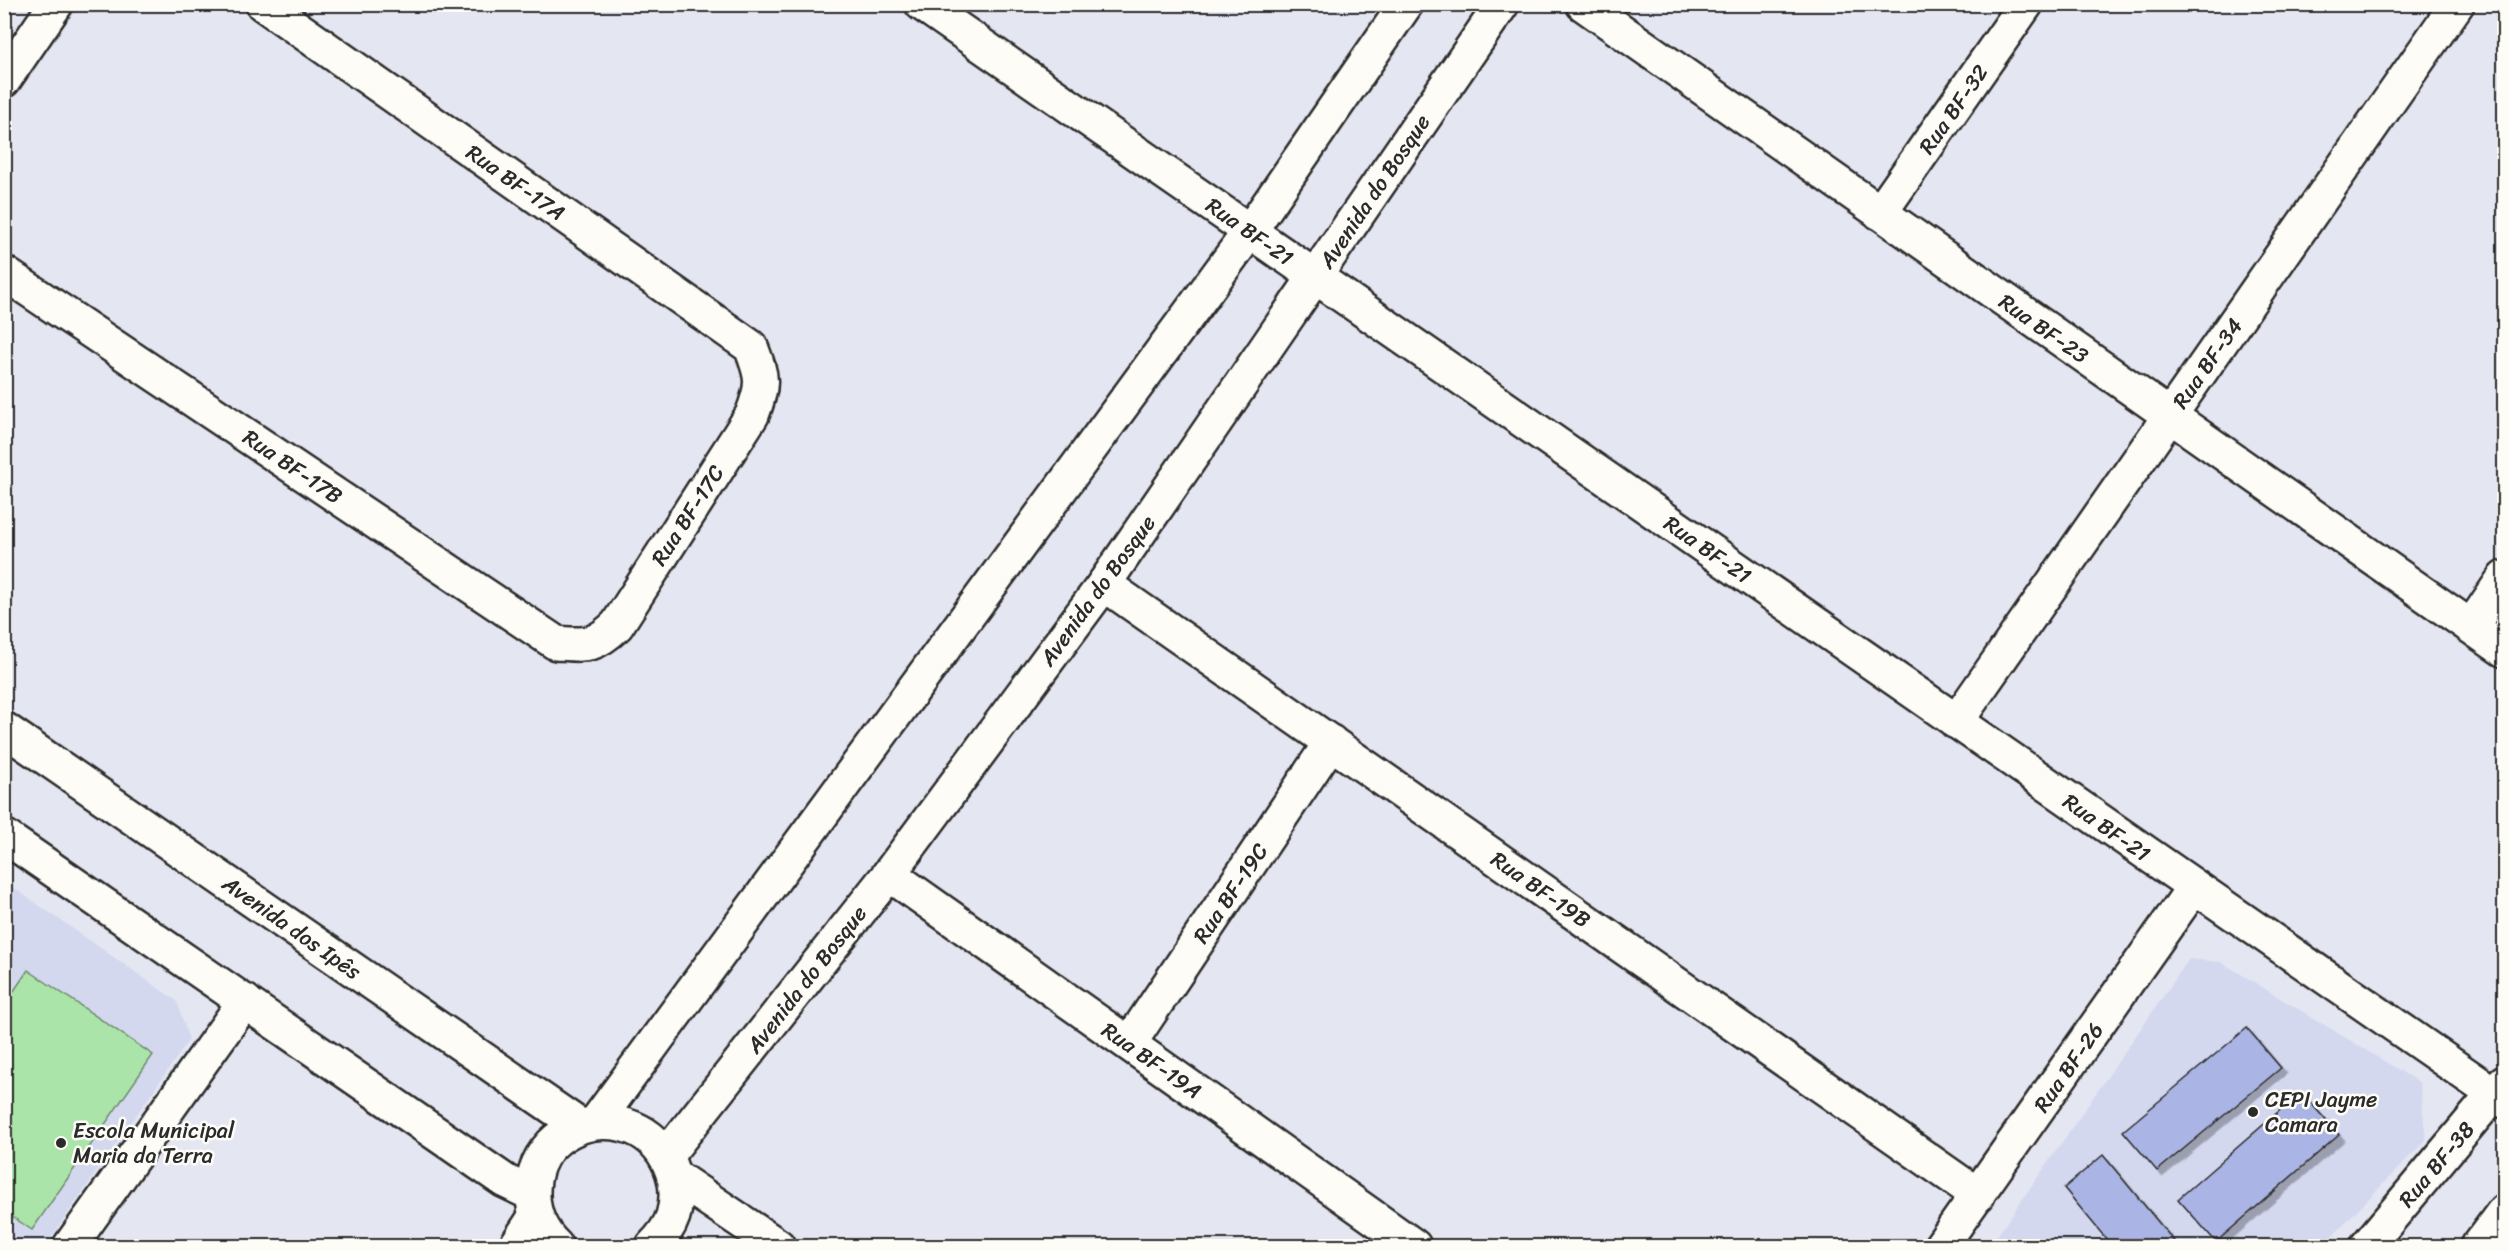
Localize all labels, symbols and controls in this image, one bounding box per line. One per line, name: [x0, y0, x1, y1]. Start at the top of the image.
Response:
street label: Rua BF-32: [1908, 56, 1999, 163]
street label: Avenida do Bosque: [1307, 106, 1441, 278]
street label: Rua BF-17A: [458, 134, 574, 231]
street label: Rua BF-21: [1197, 187, 1302, 276]
street label: Rua BF-23: [1990, 283, 2097, 374]
street label: Rua BF-34: [2162, 309, 2253, 417]
street label: Rua BF-17B: [235, 418, 351, 515]
street label: Rua BF-17C: [640, 457, 735, 574]
street label: Rua BF-21: [1655, 505, 1760, 594]
street label: Avenida do Bosque: [1028, 506, 1166, 675]
street label: Rua BF-21: [2054, 783, 2159, 872]
street label: Rua BF-19C: [1182, 835, 1279, 952]
street label: Rua BF-19B: [1482, 840, 1599, 938]
street label: Avenida dos Ipês: [213, 864, 370, 991]
street label: Avenida do Bosque: [735, 896, 877, 1063]
street label: Rua BF-19A: [1093, 1011, 1210, 1110]
street label: Rua BF-26: [2023, 1014, 2114, 1121]
place label: CEPI Jayme Camara: [2265, 1080, 2377, 1144]
marker: CEPI Jayme Camara: [2246, 1105, 2260, 1119]
place label: Escola Municipal Maria da Terra: [73, 1111, 235, 1175]
street label: Rua BF-38: [2388, 1112, 2485, 1217]
marker: Escola Municipal Maria da Terra: [54, 1136, 68, 1150]

